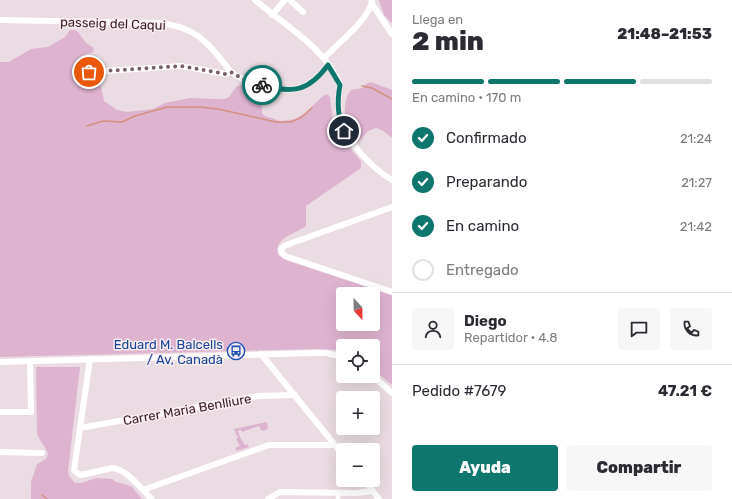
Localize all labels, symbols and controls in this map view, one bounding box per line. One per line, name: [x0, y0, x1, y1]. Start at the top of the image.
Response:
text: Llega en: [412, 12, 463, 27]
street label: passeig del Caqui: [60, 14, 166, 34]
text: 21:48–21:53: [617, 25, 712, 43]
text: 2 min: [412, 26, 484, 57]
pin: [72, 55, 106, 89]
icon: bag: [78, 61, 100, 83]
courier: [242, 65, 282, 105]
icon: bike: [251, 74, 273, 96]
text: En camino · 170 m: [412, 90, 521, 105]
pin: [327, 114, 361, 148]
icon: home: [333, 120, 355, 142]
icon: check: [412, 127, 434, 149]
text: Confirmado: [446, 129, 527, 147]
text: 21:24: [680, 131, 712, 146]
icon: check: [412, 171, 434, 193]
text: Preparando: [446, 173, 527, 191]
text: 21:27: [681, 175, 712, 190]
icon: check: [412, 215, 434, 237]
text: En camino: [446, 217, 519, 235]
text: 21:42: [680, 219, 712, 234]
text: Entregado: [446, 261, 519, 279]
north arrow: [336, 287, 380, 331]
map controls: [336, 287, 380, 487]
button: person: [412, 308, 454, 350]
button: chat: [618, 308, 660, 350]
button: phone: [670, 308, 712, 350]
text: Diego: [464, 312, 507, 330]
text: Repartidor · 4.8: [464, 330, 558, 345]
place label: Eduard M. Balcells / Av, Canadà: [114, 337, 223, 367]
button: locate: [336, 339, 380, 383]
bus stop icon: Eduard M. Balcells / Av, Canadà: [226, 341, 246, 361]
text: Pedido #7679: [412, 382, 506, 400]
text: 47.21 €: [658, 382, 712, 400]
street label: Carrer Maria Benlliure: [122, 391, 252, 428]
button: +: [336, 391, 380, 435]
button: −: [336, 443, 380, 487]
button: Ayuda: [412, 445, 558, 491]
button: Compartir: [566, 445, 712, 491]

